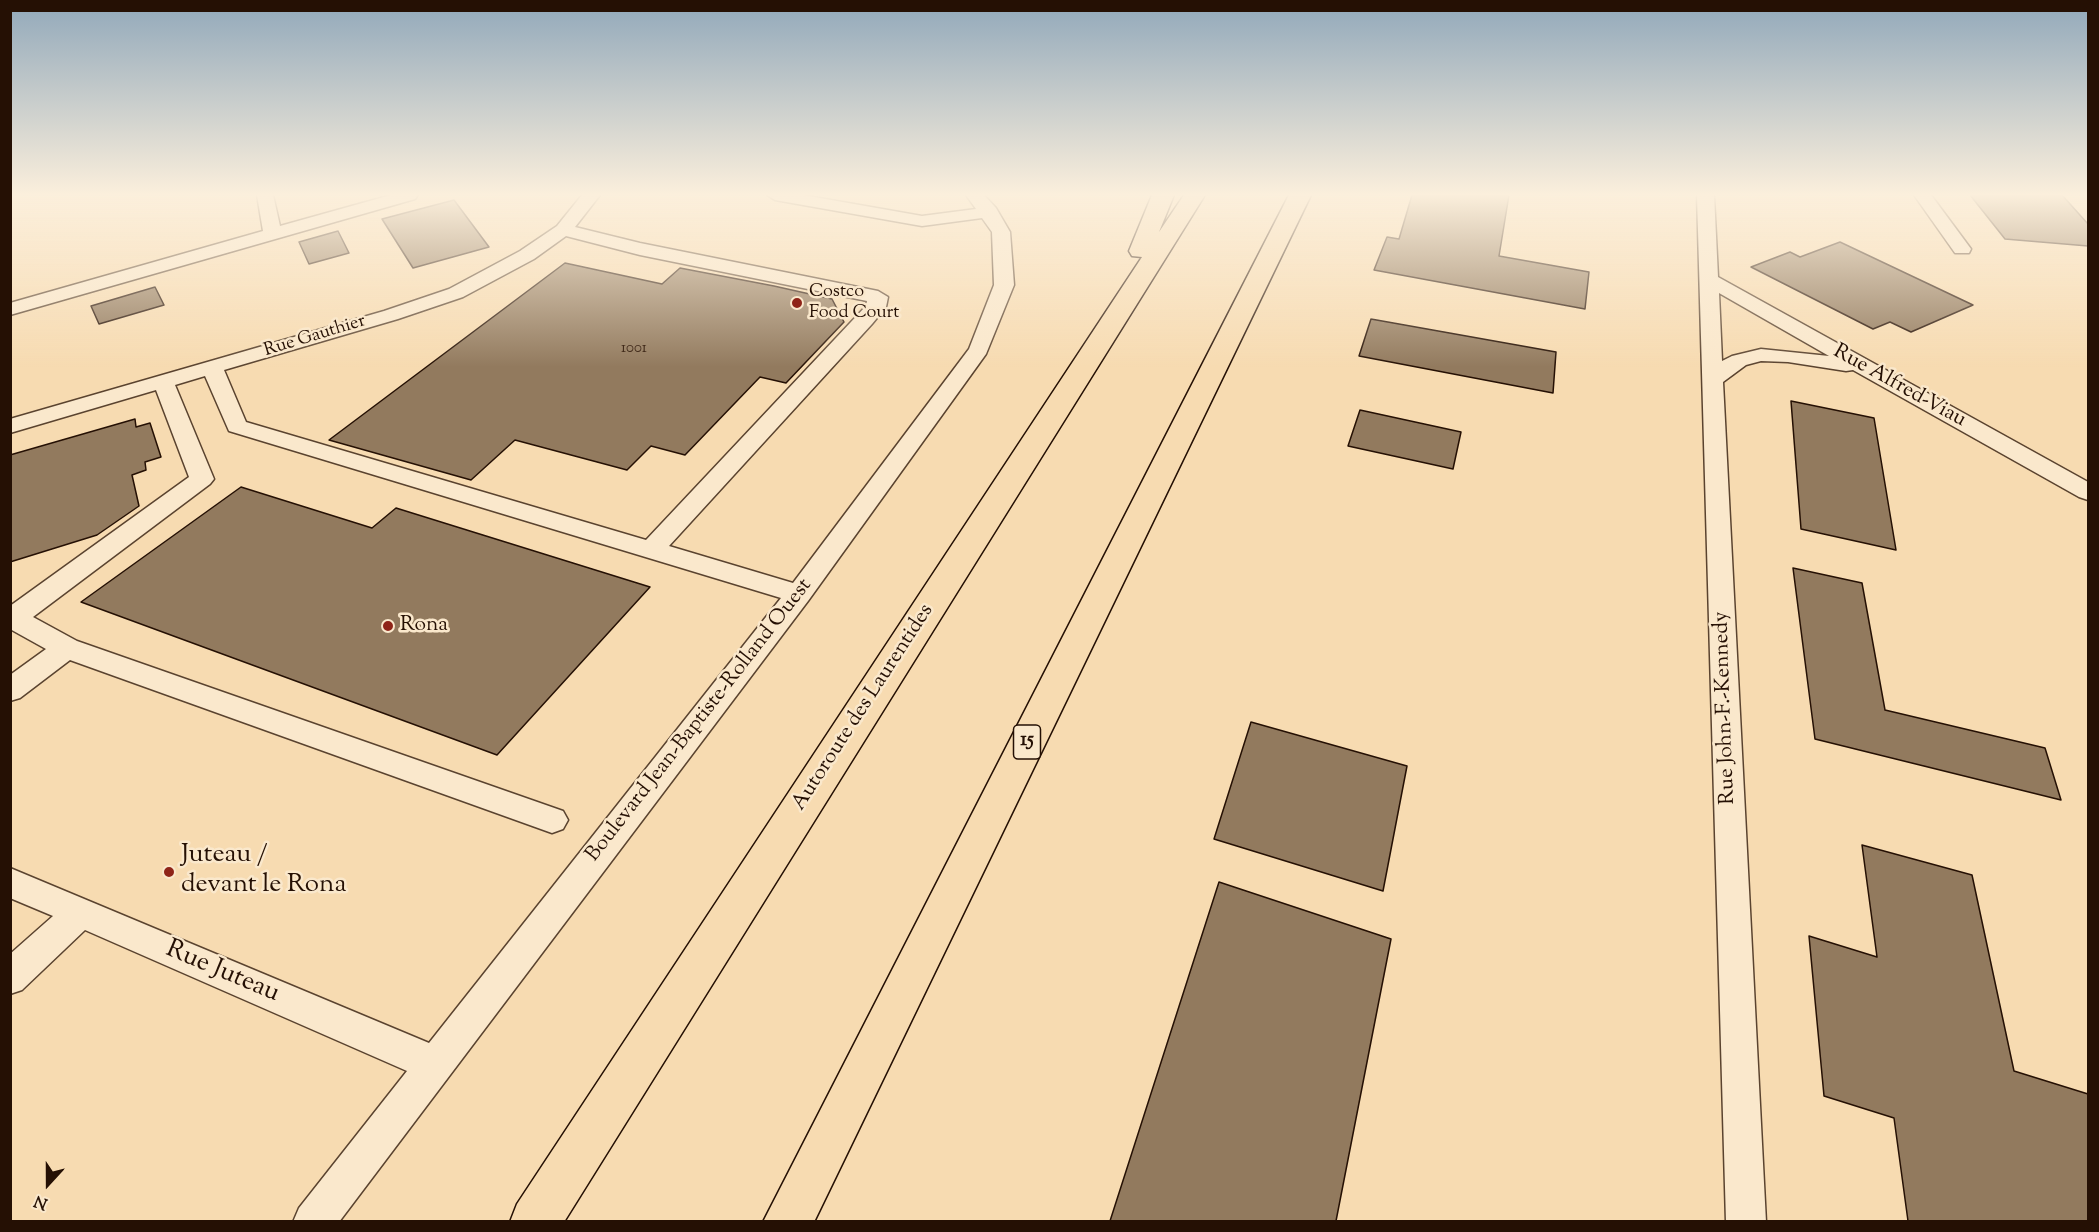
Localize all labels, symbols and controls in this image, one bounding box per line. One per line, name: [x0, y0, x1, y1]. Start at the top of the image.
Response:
place label: Costco Food Court: [809, 282, 900, 324]
marker: Costco Food Court: [790, 296, 804, 310]
street label: Rue Gauthier: [262, 311, 368, 363]
house number: 1001: [621, 340, 647, 358]
street label: Rue Alfred-Viau: [1828, 340, 1970, 434]
street label: Boulevard Jean-Baptiste-Rolland Ouest: [582, 574, 818, 868]
street label: Autoroute des Laurentides: [788, 600, 940, 816]
street label: Rue John-F.-Kennedy: [1710, 611, 1742, 805]
place label: Rona: [400, 613, 448, 639]
marker: Rona: [381, 619, 395, 633]
road number: 15: [1014, 725, 1040, 759]
place label: Juteau / devant le Rona: [181, 841, 346, 903]
marker: Juteau / devant le Rona: [162, 865, 176, 879]
street label: Rue Juteau: [160, 935, 284, 1011]
north arrow: [18, 1154, 78, 1214]
text: N: [31, 1188, 51, 1214]

